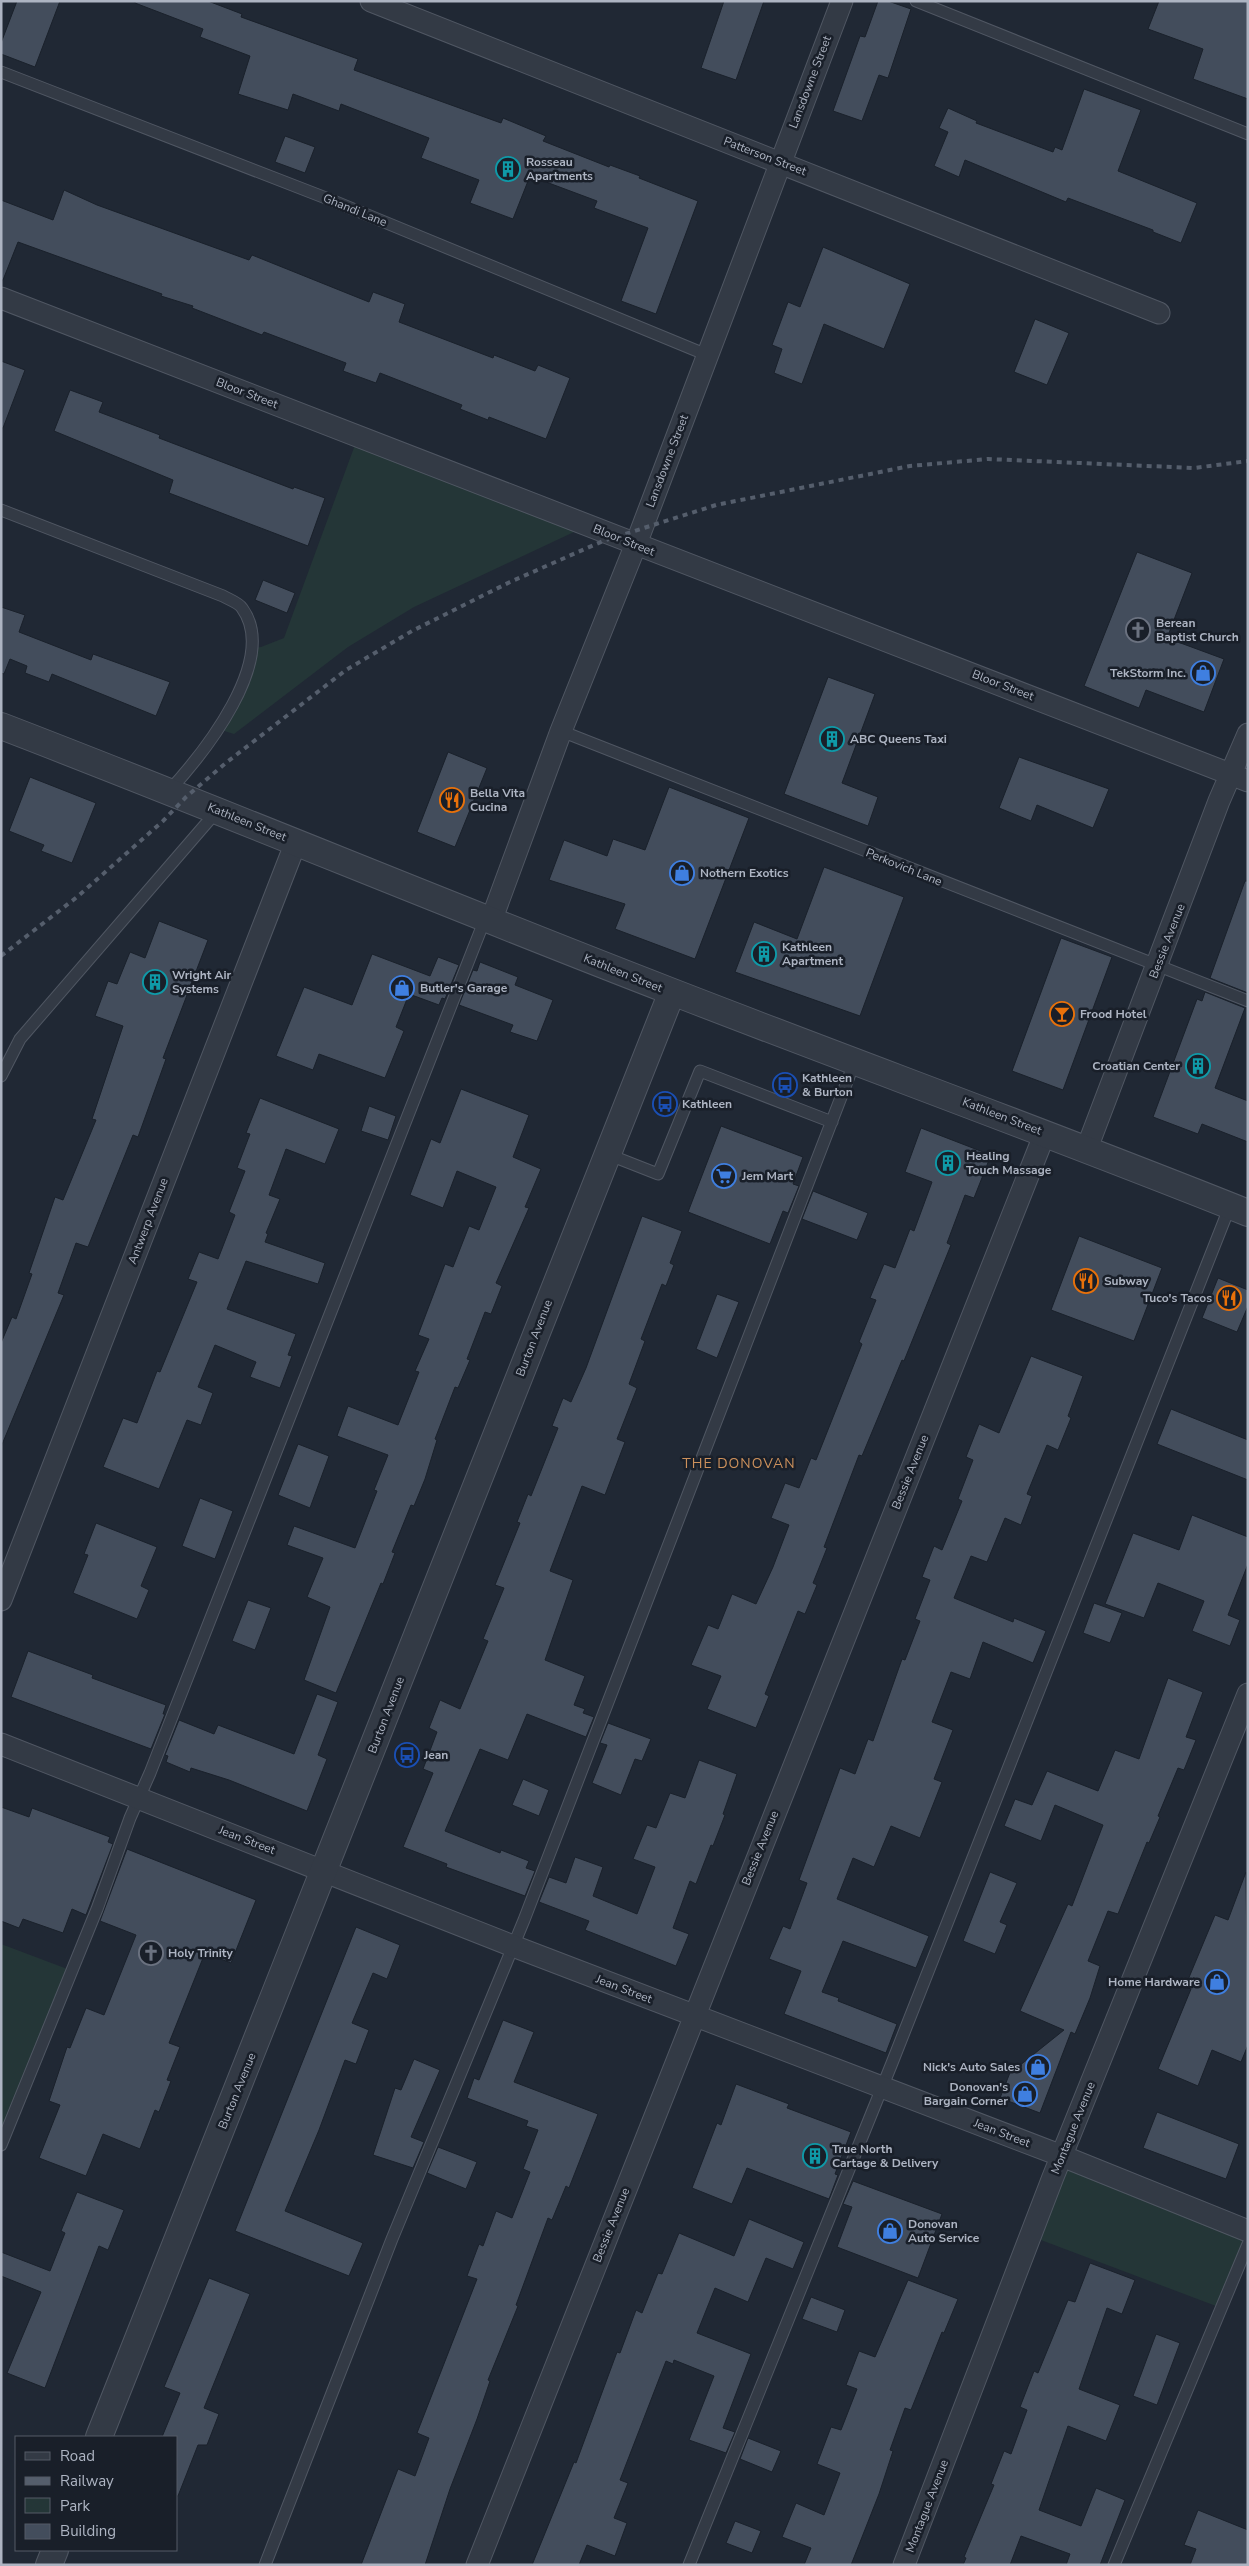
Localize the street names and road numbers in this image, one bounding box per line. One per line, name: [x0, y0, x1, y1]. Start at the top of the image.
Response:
street label: Lansdowne Street: [785, 33, 835, 131]
street label: Patterson Street: [721, 133, 809, 179]
street label: Ghandi Lane: [321, 190, 389, 230]
street label: Bloor Street: [214, 374, 281, 412]
street label: Lansdowne Street: [642, 412, 692, 510]
street label: Bloor Street: [591, 520, 658, 560]
street label: Bloor Street: [970, 666, 1037, 704]
street label: Kathleen Street: [205, 799, 290, 845]
street label: Perkovich Lane: [863, 844, 945, 890]
street label: Bessie Avenue: [1145, 901, 1189, 981]
street label: Kathleen Street: [581, 950, 666, 996]
street label: Kathleen Street: [960, 1094, 1045, 1139]
street label: Antwerp Avenue: [124, 1175, 172, 1267]
street label: Burton Avenue: [512, 1297, 556, 1379]
street label: Bessie Avenue: [888, 1432, 932, 1512]
street label: Burton Avenue: [364, 1674, 408, 1756]
street label: Bessie Avenue: [738, 1808, 782, 1888]
street label: Jean Street: [216, 1822, 278, 1858]
street label: Jean Street: [593, 1971, 655, 2007]
street label: Burton Avenue: [214, 2050, 260, 2132]
street label: Montague Avenue: [1047, 2079, 1099, 2177]
street label: Jean Street: [971, 2115, 1033, 2151]
street label: Bessie Avenue: [589, 2185, 633, 2265]
street label: Montague Avenue: [902, 2457, 952, 2555]

